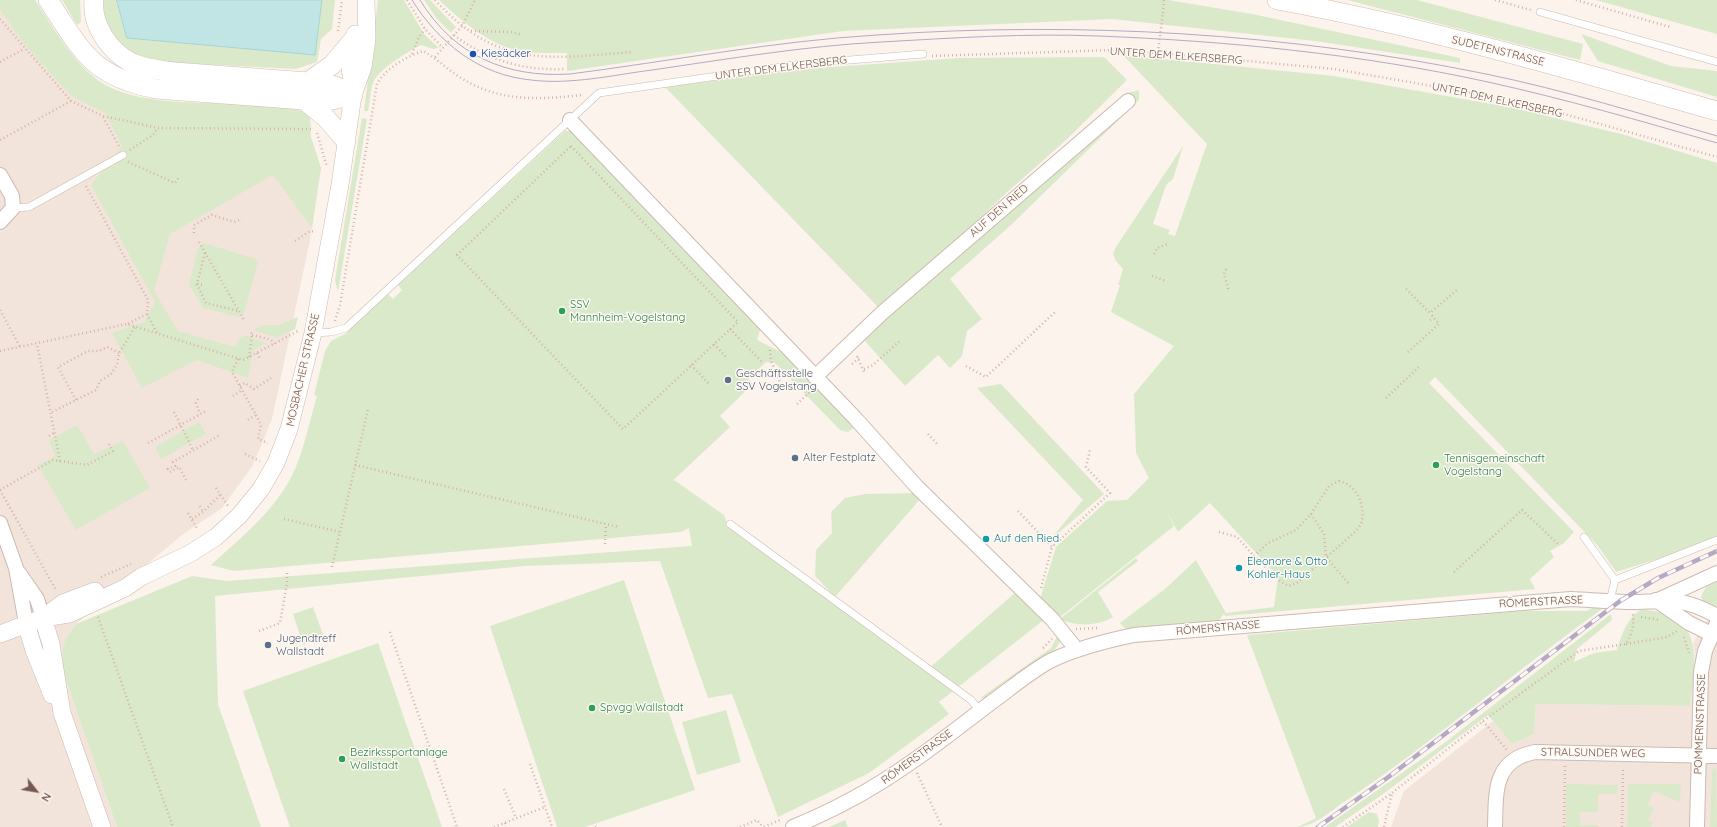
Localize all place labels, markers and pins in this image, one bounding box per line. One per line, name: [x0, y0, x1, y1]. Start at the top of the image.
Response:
place label: Kiesäcker: [481, 47, 531, 61]
marker: Kiesäcker: [468, 49, 478, 59]
place label: SSV Mannheim-Vogelstang: [570, 298, 685, 324]
marker: SSV Mannheim-Vogelstang: [557, 306, 567, 316]
place label: Geschäftsstelle SSV Vogelstang: [736, 367, 817, 393]
marker: Geschäftsstelle SSV Vogelstang: [723, 375, 733, 385]
place label: Alter Festplatz: [803, 451, 876, 465]
place label: Tennisgemeinschaft Vogelstang: [1444, 452, 1545, 478]
marker: Alter Festplatz: [790, 453, 800, 463]
marker: Tennisgemeinschaft Vogelstang: [1431, 460, 1441, 470]
place label: Auf den Ried: [994, 532, 1059, 546]
marker: Auf den Ried: [981, 534, 991, 544]
place label: Eleonore & Otto Kohler-Haus: [1247, 555, 1328, 581]
marker: Eleonore & Otto Kohler-Haus: [1234, 563, 1244, 573]
place label: Jugendtreff Wallstadt: [276, 632, 336, 658]
marker: Jugendtreff Wallstadt: [263, 640, 273, 650]
place label: Spvgg Wallstadt: [600, 701, 683, 715]
marker: Spvgg Wallstadt: [587, 703, 597, 713]
place label: Bezirkssportanlage Wallstadt: [350, 746, 448, 772]
marker: Bezirkssportanlage Wallstadt: [337, 754, 347, 764]

